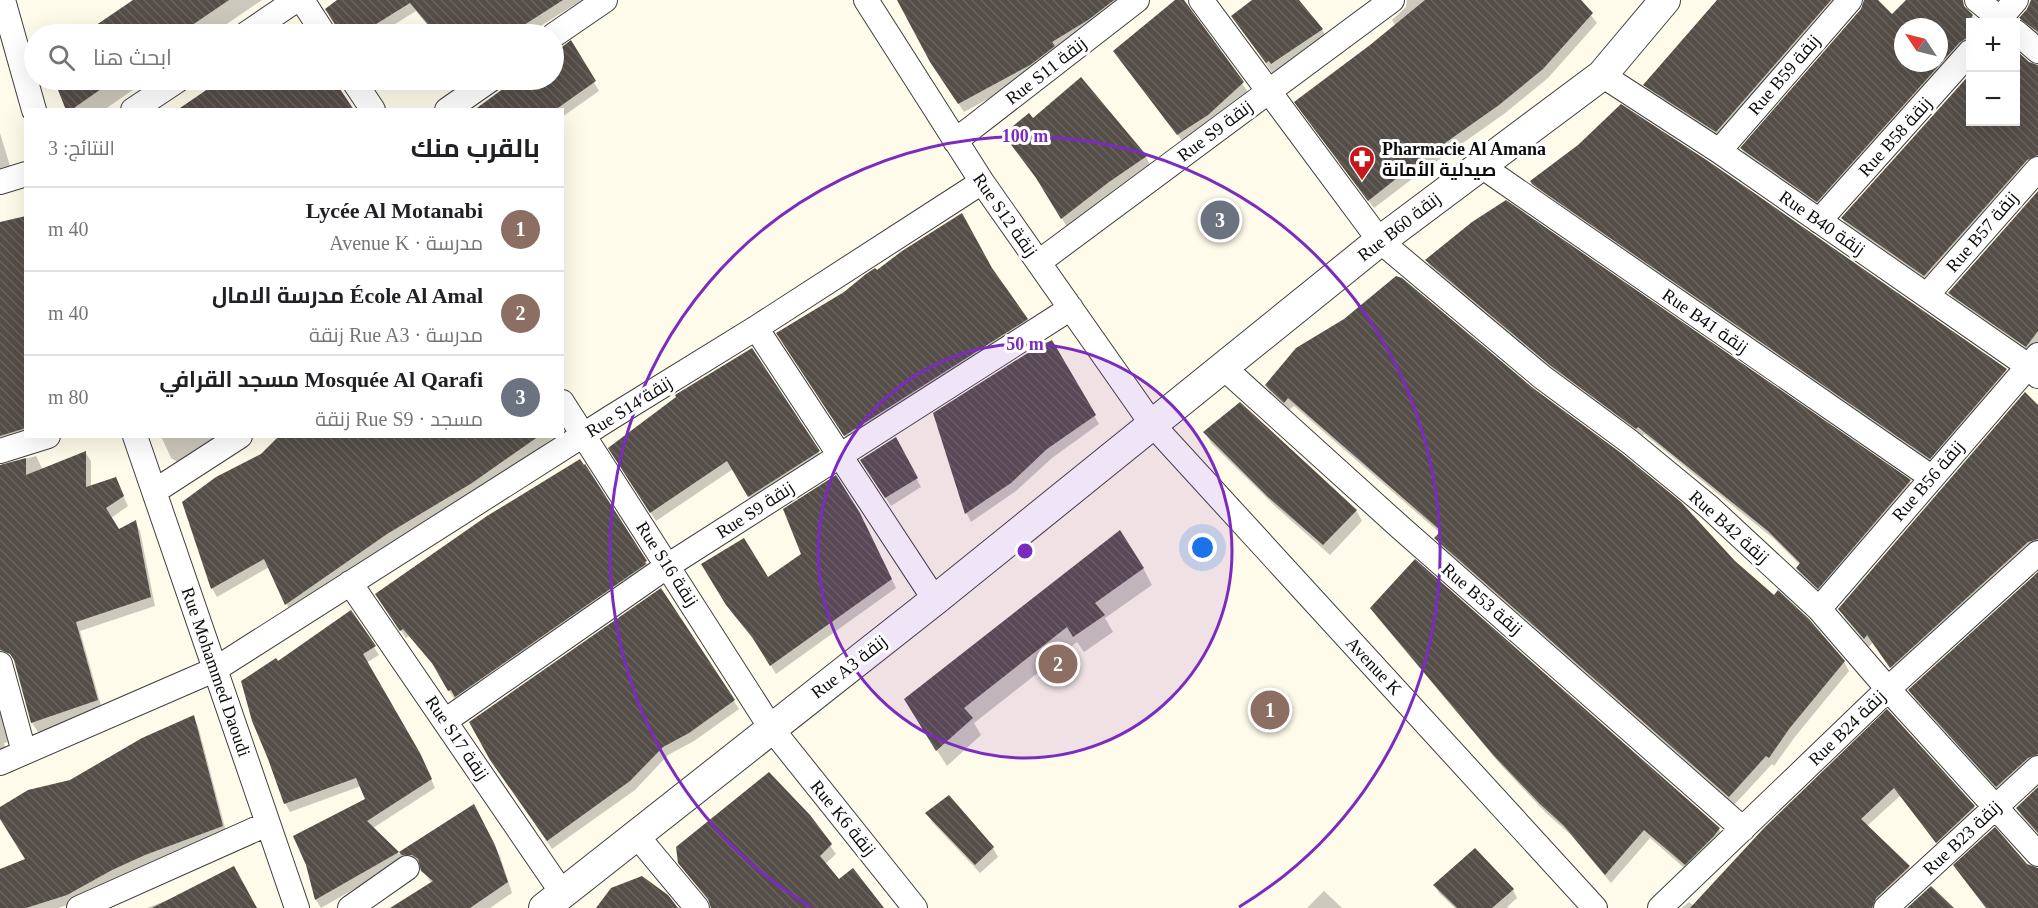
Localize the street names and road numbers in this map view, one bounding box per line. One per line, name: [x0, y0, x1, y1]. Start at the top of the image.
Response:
street label: Rue B59 زنقة: [1744, 31, 1825, 120]
street label: Rue S11 زنقة: [1002, 33, 1091, 109]
street label: Rue B58 زنقة: [1854, 93, 1936, 181]
street label: Rue S9 زنقة: [1174, 96, 1257, 166]
street label: Rue S12 زنقة: [968, 169, 1041, 261]
street label: Rue B40 زنقة: [1775, 186, 1868, 261]
street label: Rue B57 زنقة: [1942, 188, 2023, 277]
street label: Rue B60 زنقة: [1354, 189, 1445, 266]
street label: Rue B41 زنقة: [1658, 284, 1751, 359]
street label: Rue S14 زنقة: [582, 373, 676, 442]
street label: Rue B56 زنقة: [1888, 437, 1969, 526]
street label: Rue S9 زنقة: [712, 478, 798, 543]
street label: Rue B42 زنقة: [1685, 486, 1773, 568]
street label: Rue S16 زنقة: [631, 518, 702, 611]
street label: Rue B53 زنقة: [1437, 559, 1526, 640]
street label: Rue Mohammed Daoudi: [178, 585, 254, 759]
street label: Rue A3 زنقة: [807, 631, 891, 704]
street label: Avenue K: [1342, 633, 1406, 699]
street label: Rue B24 زنقة: [1804, 686, 1890, 770]
street label: Rue S17 زنقة: [421, 692, 493, 785]
street label: Rue K6 زنقة: [806, 776, 880, 860]
street label: Rue B23 زنقة: [1919, 797, 2006, 880]

